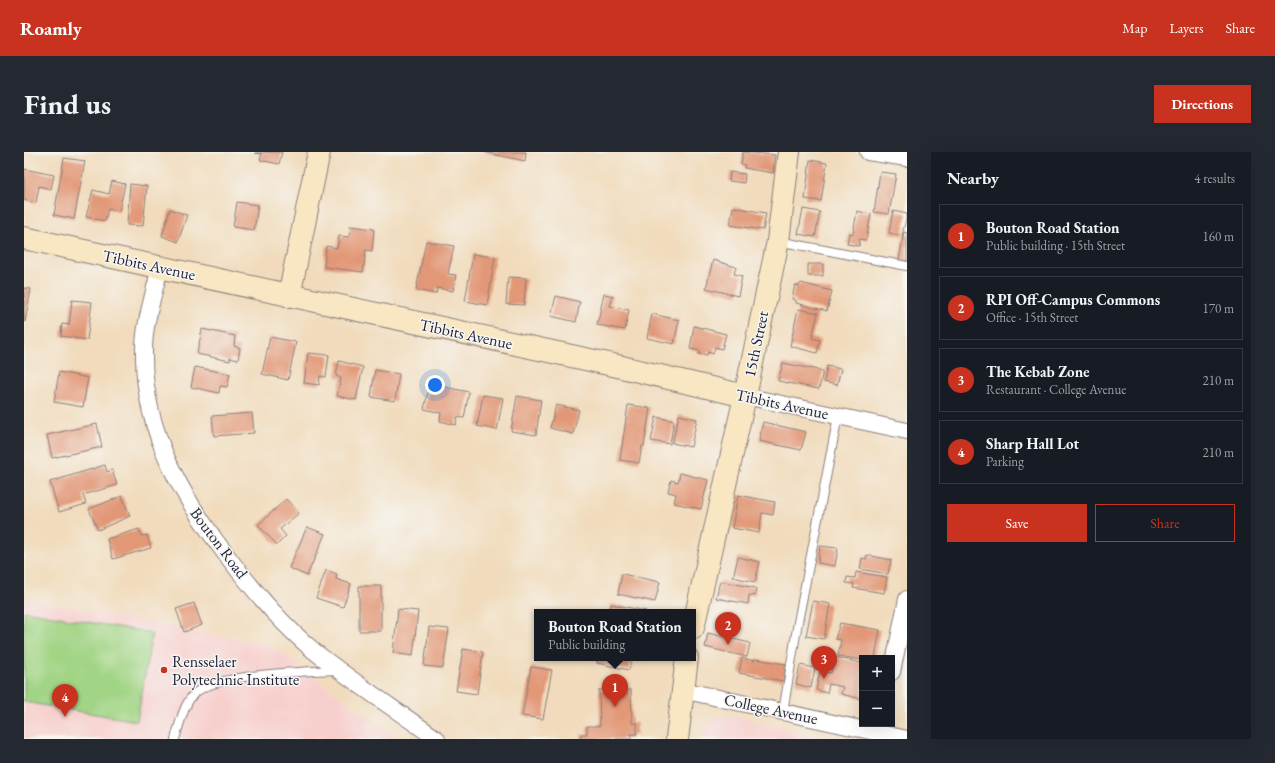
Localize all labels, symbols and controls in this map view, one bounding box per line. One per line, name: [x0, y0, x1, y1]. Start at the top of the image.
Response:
text: Roamly: [20, 16, 82, 41]
text: Map: [1122, 19, 1147, 37]
text: Layers: [1169, 19, 1204, 37]
text: Share: [1226, 19, 1255, 37]
button: Directions: [1154, 85, 1251, 123]
text: Find us: [24, 86, 111, 122]
text: Nearby: [947, 167, 999, 189]
text: 4 results: [1194, 170, 1235, 187]
text: Bouton Road Station: [986, 218, 1119, 237]
text: 1: [958, 228, 964, 245]
text: 160 m: [1203, 228, 1234, 245]
text: Public building · 15th Street: [986, 237, 1125, 254]
street label: Tibbits Avenue: [101, 245, 197, 285]
text: RPI Off-Campus Commons: [986, 290, 1160, 309]
text: 2: [958, 300, 964, 317]
text: 170 m: [1203, 300, 1234, 317]
street label: 15th Street: [739, 309, 773, 379]
text: Office · 15th Street: [986, 309, 1078, 326]
street label: Tibbits Avenue: [418, 314, 514, 354]
text: The Kebab Zone: [986, 362, 1089, 381]
text: 3: [958, 372, 964, 389]
text: 210 m: [1203, 372, 1234, 389]
your location: [425, 375, 445, 395]
text: Restaurant · College Avenue: [986, 381, 1126, 398]
street label: Tibbits Avenue: [734, 384, 830, 424]
text: Sharp Hall Lot: [986, 434, 1079, 453]
text: 4: [958, 444, 964, 461]
text: 210 m: [1203, 444, 1234, 461]
text: Parking: [986, 453, 1024, 470]
street label: Bouton Road: [185, 503, 253, 584]
button: Save: [947, 504, 1087, 542]
button: Share: [1095, 504, 1235, 542]
popup: [534, 609, 696, 661]
pin: 2: [715, 612, 741, 645]
text: Bouton Road Station: [548, 617, 682, 636]
text: Public building: [548, 636, 625, 653]
pin: 3: [811, 646, 837, 679]
place label: Rensselaer Polytechnic Institute: [172, 651, 299, 690]
map controls: [859, 655, 895, 727]
button: +: [859, 655, 895, 691]
marker: Rensselaer Polytechnic Institute: [159, 665, 169, 675]
pin: 1: [602, 674, 628, 707]
pin: 4: [52, 684, 78, 717]
street label: College Avenue: [722, 689, 820, 729]
button: −: [859, 691, 895, 727]

